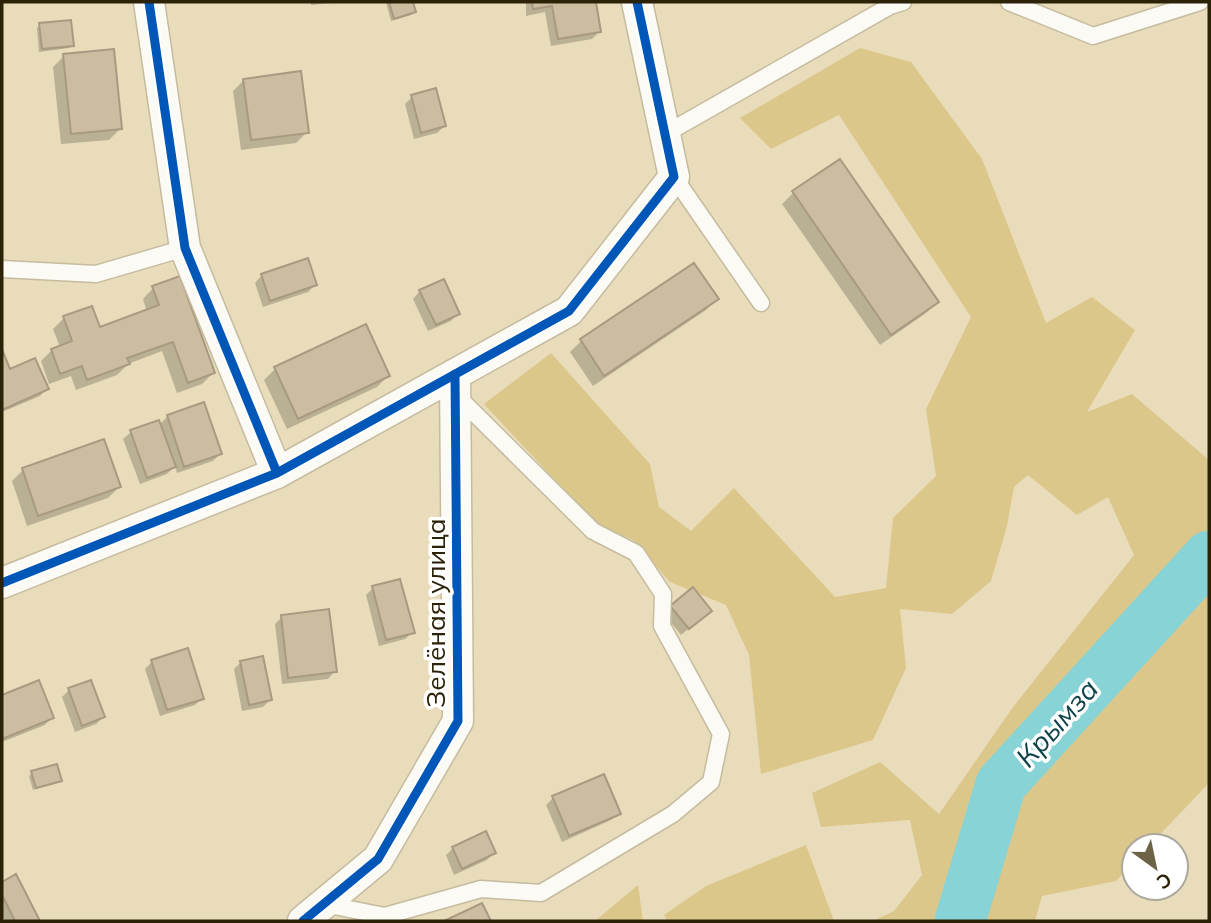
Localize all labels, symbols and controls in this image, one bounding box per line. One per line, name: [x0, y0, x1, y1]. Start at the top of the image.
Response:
street label: Зелёная улица: [419, 518, 452, 708]
water label: Крымза: [1008, 671, 1105, 774]
north arrow: [1120, 832, 1190, 902]
text: С: [1152, 868, 1176, 895]

